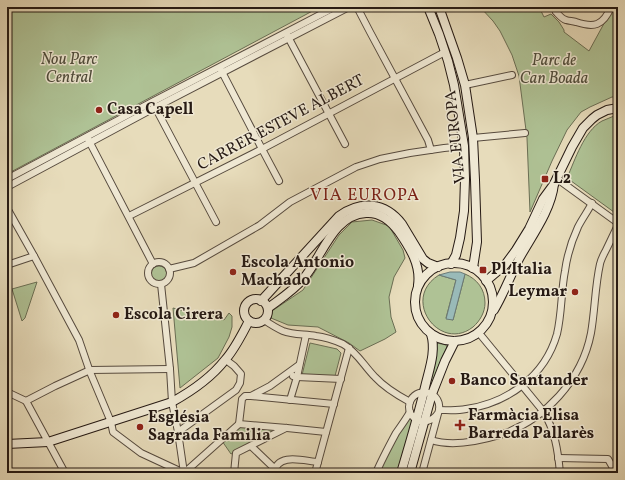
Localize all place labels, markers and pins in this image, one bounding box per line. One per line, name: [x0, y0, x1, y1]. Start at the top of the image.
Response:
place label: Casa Capell: [107, 99, 194, 121]
marker: Casa Capell: [94, 105, 104, 115]
place label: L2: [553, 168, 571, 190]
marker: L2: [540, 174, 550, 184]
place label: Escola Antonio Machado: [241, 252, 354, 292]
place label: Pl.Italia: [491, 259, 552, 281]
marker: Pl.Italia: [478, 265, 488, 275]
marker: Escola Antonio Machado: [228, 267, 238, 277]
place label: Leymar: [509, 281, 567, 303]
marker: Leymar: [570, 287, 580, 297]
place label: Escola Cirera: [124, 304, 224, 326]
marker: Escola Cirera: [111, 310, 121, 320]
place label: Banco Santander: [460, 370, 589, 392]
marker: Banco Santander: [447, 376, 457, 386]
place label: Farmàcia Elisa Barreda Pallarès: [468, 405, 594, 445]
place label: Església Sagrada Familia: [148, 407, 271, 447]
marker: Farmàcia Elisa Barreda Pallarès: [455, 420, 465, 430]
marker: Església Sagrada Familia: [135, 422, 145, 432]

